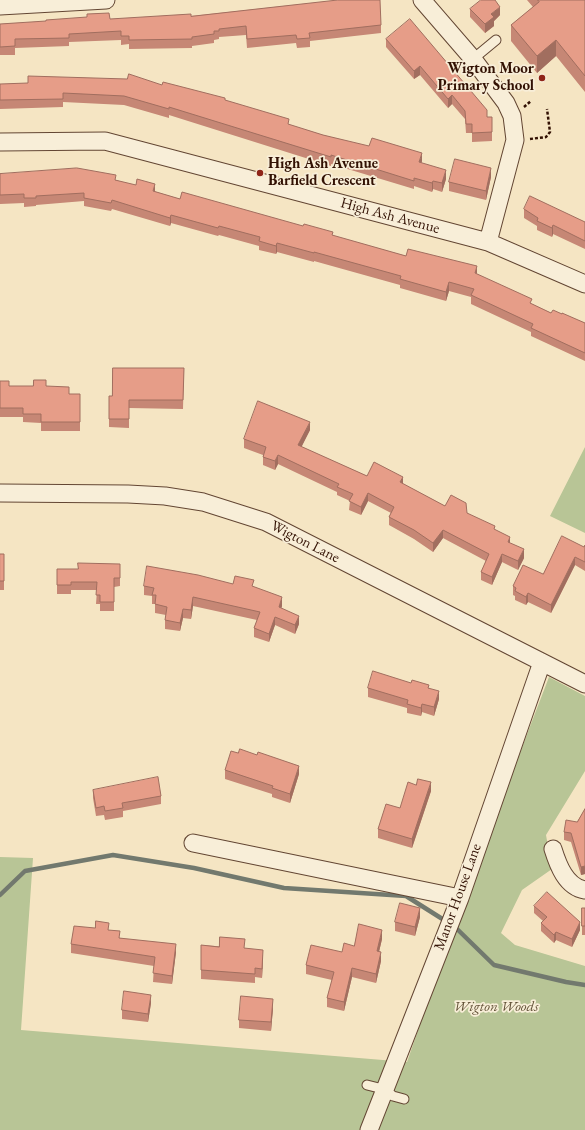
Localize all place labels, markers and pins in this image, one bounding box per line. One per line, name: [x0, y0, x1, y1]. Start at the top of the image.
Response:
place label: Wigton Moor Primary School: [437, 60, 534, 95]
marker: Wigton Moor Primary School: [537, 73, 547, 83]
place label: High Ash Avenue Barfield Crescent: [268, 155, 378, 190]
marker: High Ash Avenue Barfield Crescent: [255, 168, 265, 178]

